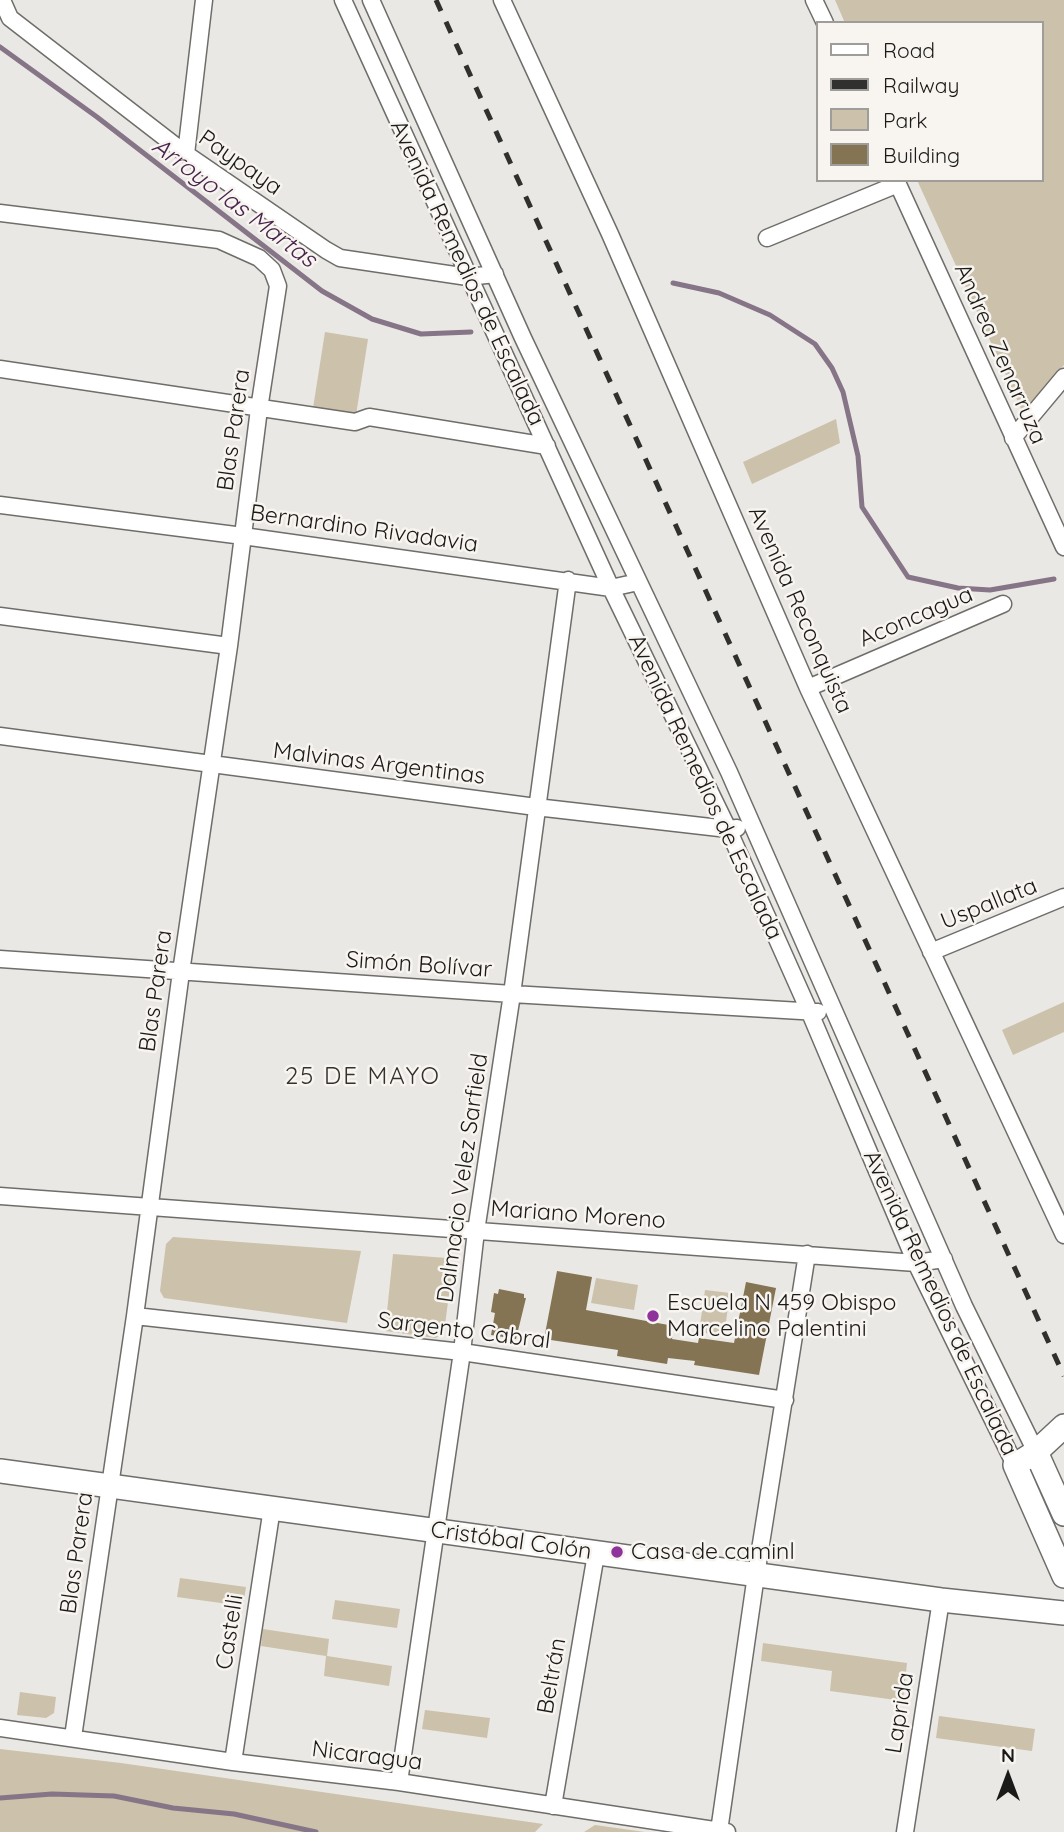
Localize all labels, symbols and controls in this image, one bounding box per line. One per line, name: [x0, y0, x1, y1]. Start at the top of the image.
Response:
legend: [816, 21, 1043, 182]
text: Road: [883, 37, 935, 63]
text: Railway: [883, 72, 959, 98]
text: Park: [883, 107, 927, 133]
street label: Avenida Remedios de Escalada: [384, 116, 550, 430]
street label: Paypaya: [193, 124, 287, 202]
water label: Arroyo las Martas: [146, 132, 322, 274]
text: Building: [883, 142, 960, 168]
street label: Andrea Zenarruza: [948, 260, 1052, 448]
street label: Blas Parera: [212, 367, 256, 493]
street label: Bernardino Rivadavia: [248, 499, 480, 559]
street label: Avenida Reconquista: [742, 502, 858, 718]
street label: Aconcagua: [855, 581, 977, 653]
street label: Avenida Remedios de Escalada: [622, 630, 788, 944]
street label: Malvinas Argentinas: [271, 737, 487, 791]
street label: Uspallata: [937, 872, 1041, 936]
street label: Blas Parera: [134, 928, 178, 1054]
street label: Simón Bolívar: [345, 946, 493, 984]
street label: Dalmacio Velez Sarfield: [432, 1051, 494, 1305]
district label: 25 DE MAYO: [286, 1063, 440, 1091]
street label: Avenida Remedios de Escalada: [857, 1146, 1023, 1460]
street label: Mariano Moreno: [489, 1195, 667, 1235]
place label: Escuela N 459 Obispo Marcelino Palentini: [667, 1289, 896, 1343]
street label: Sargento Cabral: [376, 1307, 552, 1355]
marker: Escuela N 459 Obispo Marcelino Palentini: [645, 1308, 661, 1324]
street label: Blas Parera: [55, 1490, 99, 1616]
street label: Cristóbal Colón: [429, 1516, 593, 1566]
place label: Casa de caminl: [631, 1538, 795, 1566]
marker: Casa de caminl: [609, 1544, 625, 1560]
street label: Castelli: [210, 1592, 250, 1672]
street label: Beltrán: [532, 1636, 572, 1716]
street label: Laprida: [880, 1670, 920, 1756]
street label: Nicaragua: [310, 1736, 424, 1776]
north arrow: [973, 1741, 1043, 1811]
text: N: [1001, 1743, 1015, 1767]

